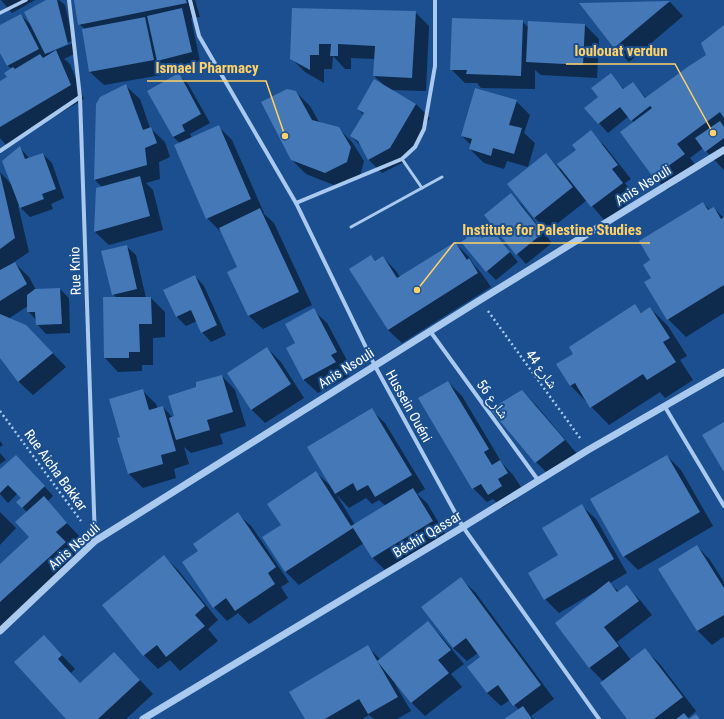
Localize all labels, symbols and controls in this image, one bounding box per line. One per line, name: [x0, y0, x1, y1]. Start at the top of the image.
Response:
callout: loulouat verdun: [566, 37, 675, 64]
text: loulouat verdun: [574, 42, 668, 60]
callout: Ismael Pharmacy: [147, 54, 266, 81]
text: Ismael Pharmacy: [155, 59, 259, 77]
street label: Anis Nsouli: [612, 162, 674, 208]
callout: Institute for Palestine Studies: [454, 216, 650, 243]
text: Institute for Palestine Studies: [462, 221, 642, 239]
street label: Rue Knio: [66, 246, 84, 296]
street label: Anis Nsouli: [315, 345, 377, 391]
street label: شارع 44: [521, 347, 561, 393]
street label: Hussein Ouéni: [383, 367, 435, 445]
street label: شارع 56: [472, 377, 512, 423]
street label: Rue Aicha Bakkar: [21, 426, 91, 514]
street label: Béchir Qassar: [390, 507, 464, 561]
street label: Anis Nsouli: [45, 519, 103, 573]

